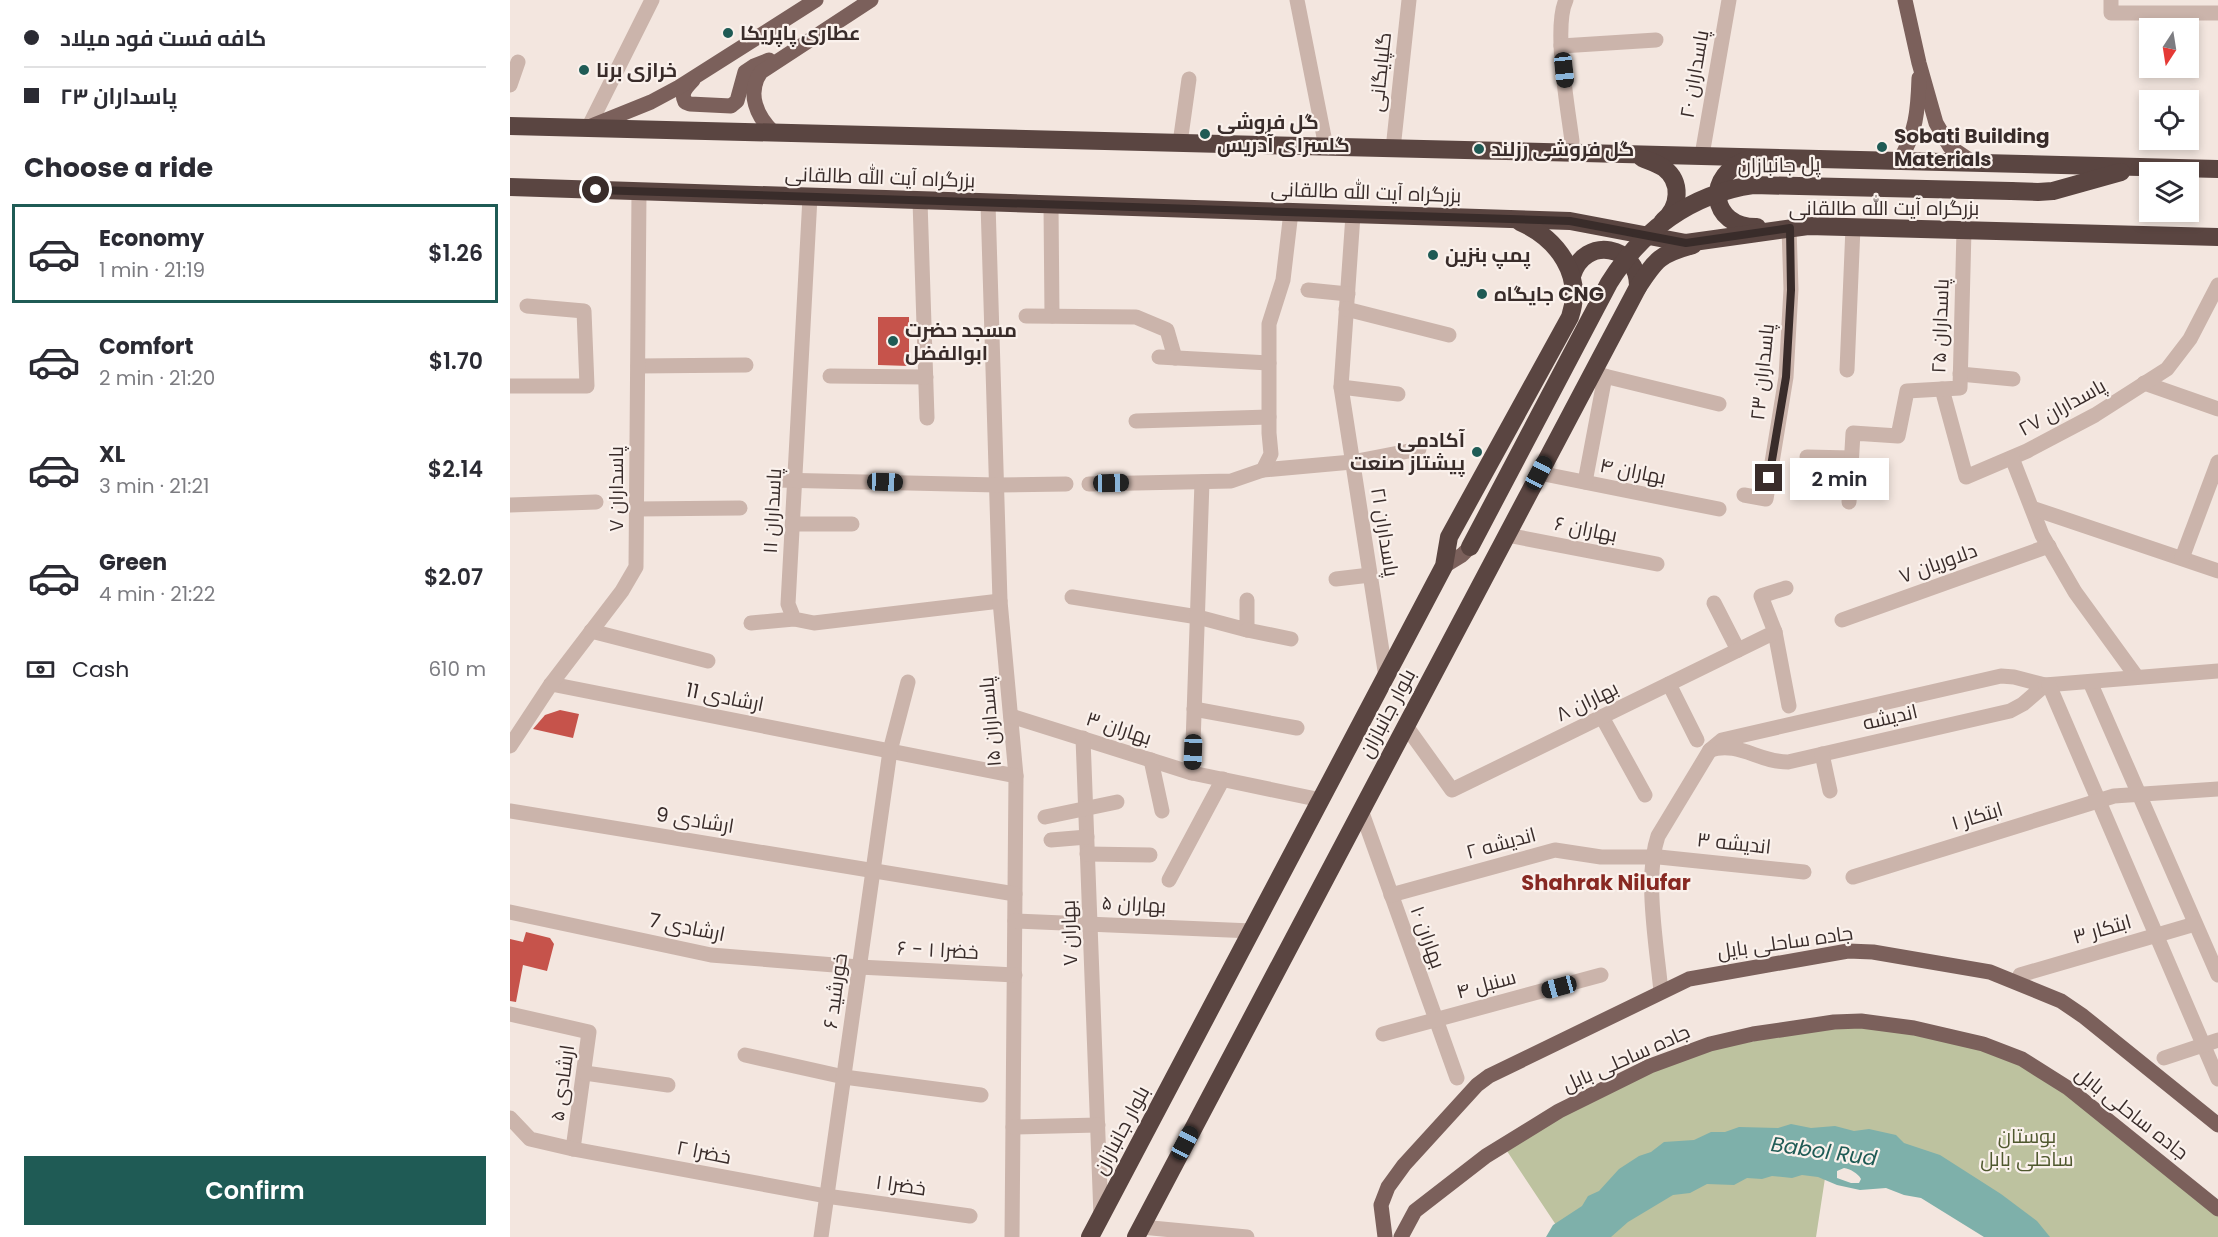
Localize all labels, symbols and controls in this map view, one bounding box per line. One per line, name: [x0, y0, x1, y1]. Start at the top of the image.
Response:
north arrow: [2139, 18, 2199, 78]
map controls: [2139, 18, 2199, 222]
place label: عطاری پاپریکا: [740, 19, 861, 47]
text: کافه فست فود میلاد: [60, 23, 266, 54]
marker: عطاری پاپریکا: [721, 26, 735, 40]
street label: پاسداران ۲۰: [1673, 27, 1716, 120]
street label: گلپایگانی: [1362, 31, 1398, 113]
car: [1553, 51, 1575, 89]
place label: خرازی برنا: [596, 56, 677, 84]
marker: خرازی برنا: [577, 63, 591, 77]
text: پاسداران ۲۳: [60, 81, 177, 112]
button: locate: [2139, 90, 2199, 150]
place label: گل فروشی گلسرای آدریس: [1217, 108, 1350, 159]
place label: Sobati Building Materials: [1894, 122, 2049, 173]
marker: گل فروشی گلسرای آدریس: [1198, 127, 1212, 141]
place label: گل فروشی رزلند: [1491, 135, 1634, 163]
marker: Sobati Building Materials: [1875, 140, 1889, 154]
marker: گل فروشی رزلند: [1472, 142, 1486, 156]
text: Choose a ride: [24, 149, 213, 186]
street label: پل جانبازان: [1737, 150, 1821, 180]
street label: بزرگراه آیت الله طالقانی: [784, 160, 976, 194]
button: layers: [2139, 162, 2199, 222]
street label: بزرگراه آیت الله طالقانی: [1270, 175, 1462, 209]
route start: [582, 176, 609, 203]
street label: بزرگراه آیت الله طالقانی: [1789, 194, 1979, 222]
text: Economy: [99, 223, 204, 254]
icon: car: [27, 227, 81, 281]
text: $1.26: [428, 238, 483, 269]
place label: پمپ بنزین: [1445, 241, 1530, 269]
marker: پمپ بنزین: [1426, 248, 1440, 262]
text: 1 min · 21:19: [99, 256, 205, 284]
street label: پاسداران ۲۵: [1924, 278, 1956, 374]
place label: جایگاه CNG: [1494, 280, 1604, 308]
marker: جایگاه CNG: [1475, 287, 1489, 301]
place label: مسجد حضرت ابوالفضل: [905, 316, 1017, 367]
street label: پاسداران ۲۳: [1743, 322, 1781, 422]
text: Comfort: [99, 331, 193, 362]
marker: مسجد حضرت ابوالفضل: [886, 334, 900, 348]
icon: car: [27, 335, 81, 389]
text: $1.70: [429, 346, 483, 377]
text: 2 min · 21:20: [99, 364, 215, 392]
street label: پاسداران ۲۷: [2013, 371, 2111, 443]
place label: آکادمی پیشتاز صنعت: [1350, 426, 1466, 477]
text: XL: [99, 439, 125, 470]
icon: car: [27, 443, 81, 497]
marker: آکادمی پیشتاز صنعت: [1470, 445, 1484, 459]
street label: پاسداران ۷: [602, 446, 630, 532]
street label: بهاران ۴: [1597, 451, 1669, 491]
car: [1523, 453, 1555, 493]
text: $2.14: [428, 454, 483, 485]
callout: 2 min: [1790, 457, 1889, 499]
route end: [1755, 464, 1782, 491]
text: 2 min: [1812, 465, 1867, 493]
street label: پاسداران ١١: [756, 467, 788, 554]
text: 3 min · 21:21: [99, 472, 209, 500]
car: [867, 472, 903, 492]
car: [1093, 474, 1129, 492]
street label: پاسداران ۲۱: [1364, 485, 1406, 579]
street label: بهاران ۶: [1552, 509, 1620, 549]
street label: دلاوریان ۷: [1895, 536, 1981, 590]
text: Green: [99, 547, 167, 578]
icon: car: [27, 551, 81, 605]
text: $2.07: [424, 562, 483, 593]
text: 4 min · 21:22: [99, 580, 215, 608]
icon: cash: [24, 653, 57, 686]
text: Cash: [72, 654, 129, 685]
text: 610 m: [428, 655, 486, 683]
street label: بلوار جانبازان: [1352, 664, 1422, 762]
street label: بهاران ۸: [1551, 674, 1623, 728]
street label: پاسداران ۱۵: [972, 675, 1008, 768]
street label: ارشادی 11: [684, 676, 766, 718]
street label: اندیشه: [1860, 697, 1920, 737]
street label: بهاران ۳: [1083, 704, 1155, 752]
car: [1183, 734, 1203, 770]
street label: ابتکار ۱: [1948, 795, 2006, 837]
street label: ارشادی 9: [654, 800, 736, 840]
street label: اندیشه ۲: [1463, 820, 1539, 866]
street label: اندیشه ۳: [1696, 825, 1772, 861]
district label: Shahrak Nilufar: [1521, 868, 1691, 897]
street label: بهاران ۵: [1101, 888, 1167, 920]
street label: بهاران ۷: [1054, 899, 1084, 967]
street label: بهاران ۱۰: [1404, 902, 1452, 972]
street label: ارشادی 7: [647, 906, 727, 948]
street label: ابتکار ۳: [2069, 907, 2135, 951]
street label: جاده ساحلی بایل: [1715, 919, 1855, 965]
street label: خضرا ۱ - ۶: [896, 934, 980, 966]
street label: خورشید ۶: [816, 951, 854, 1031]
street label: سنبل ۴: [1453, 963, 1519, 1005]
car: [1539, 974, 1579, 1000]
street label: جاده ساحلی بابل: [1558, 1017, 1694, 1099]
street label: ارشادی ۵: [543, 1043, 581, 1123]
street label: جاده ساحلی بابل: [2069, 1060, 2195, 1166]
street label: بلوار جانبازان: [1086, 1081, 1156, 1179]
park label: بوستان ساحلی بابل: [1980, 1122, 2074, 1173]
car: [1169, 1123, 1201, 1163]
water label: Babol Rud: [1769, 1129, 1880, 1173]
street label: خضرا ۲: [674, 1133, 734, 1171]
button: Confirm: [24, 1156, 486, 1225]
street label: خضرا ۱: [874, 1168, 928, 1202]

